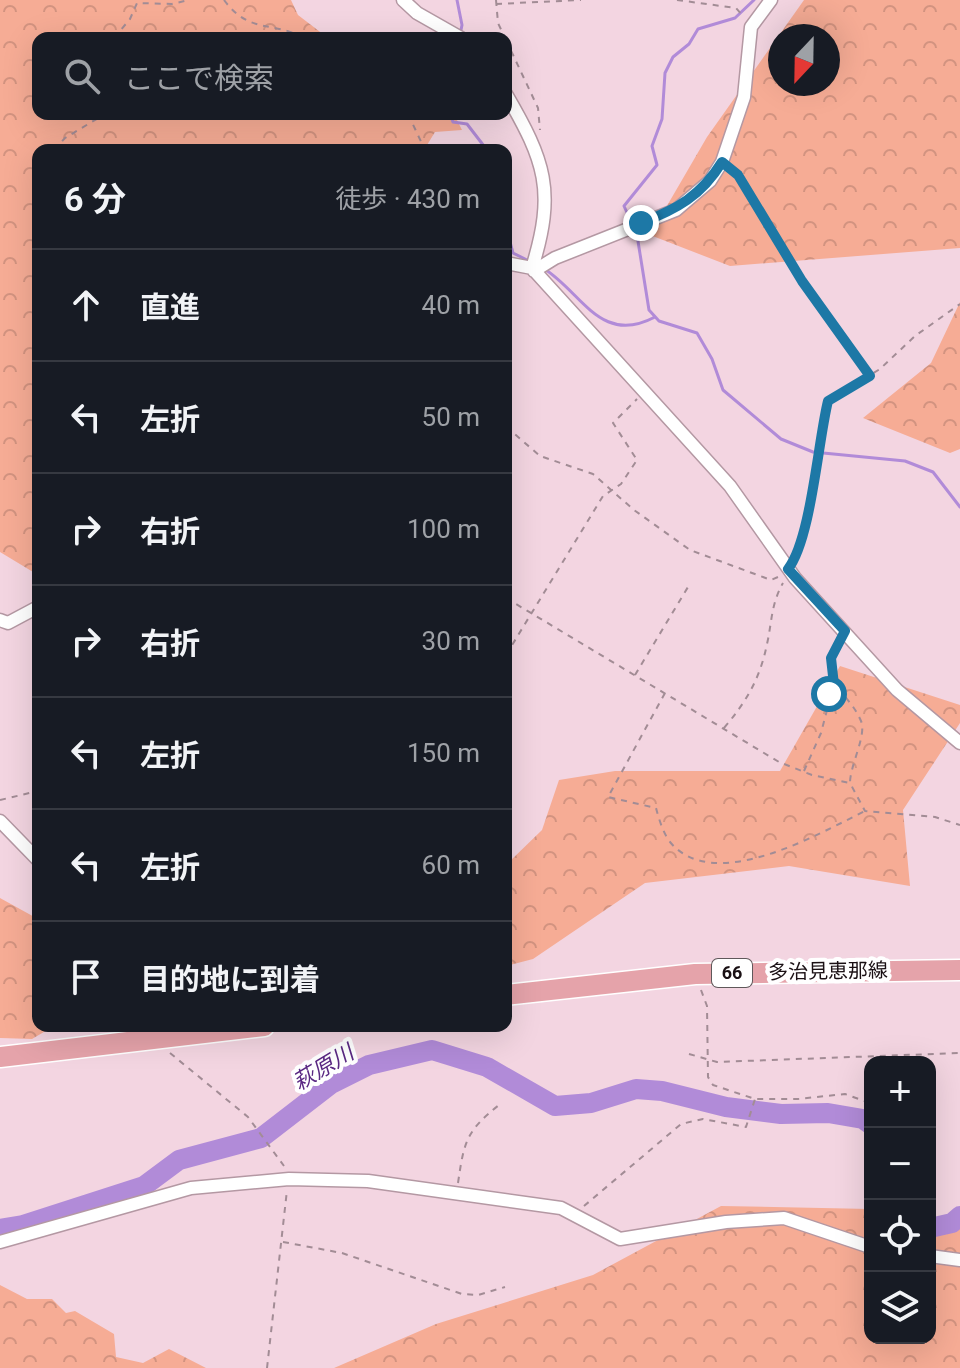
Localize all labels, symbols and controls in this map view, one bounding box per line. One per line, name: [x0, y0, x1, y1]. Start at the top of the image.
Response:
north arrow: [768, 24, 840, 96]
search box: [32, 32, 512, 120]
icon: search: [60, 54, 104, 98]
text: ここで検索: [124, 61, 274, 96]
text: 6 分: [64, 179, 126, 219]
text: 徒歩 · 430 m: [335, 184, 480, 214]
route end: [623, 205, 659, 241]
icon: ahead: [64, 283, 108, 327]
text: 直進: [140, 290, 200, 325]
text: 40 m: [422, 290, 480, 320]
icon: left: [64, 395, 108, 439]
text: 左折: [140, 402, 200, 437]
text: 50 m: [422, 402, 480, 432]
icon: right: [64, 507, 108, 551]
text: 右折: [140, 514, 200, 549]
text: 100 m: [407, 514, 480, 544]
icon: right: [64, 619, 108, 663]
text: 右折: [140, 626, 200, 661]
text: 30 m: [422, 626, 480, 656]
route start: [811, 676, 847, 712]
icon: left: [64, 731, 108, 775]
text: 左折: [140, 738, 200, 773]
text: 150 m: [407, 738, 480, 768]
icon: left: [64, 843, 108, 887]
text: 左折: [140, 850, 200, 885]
text: 60 m: [422, 850, 480, 880]
icon: arrive: [64, 955, 108, 999]
street label: 多治見恵那線: [768, 958, 888, 984]
road number: 66: [712, 959, 752, 987]
text: 目的地に到着: [140, 962, 320, 997]
water label: 萩原川: [289, 1039, 360, 1095]
map controls: [864, 1056, 936, 1344]
button: +: [864, 1056, 936, 1128]
button: −: [864, 1128, 936, 1200]
button: locate: [864, 1200, 936, 1272]
button: layers: [864, 1272, 936, 1344]

